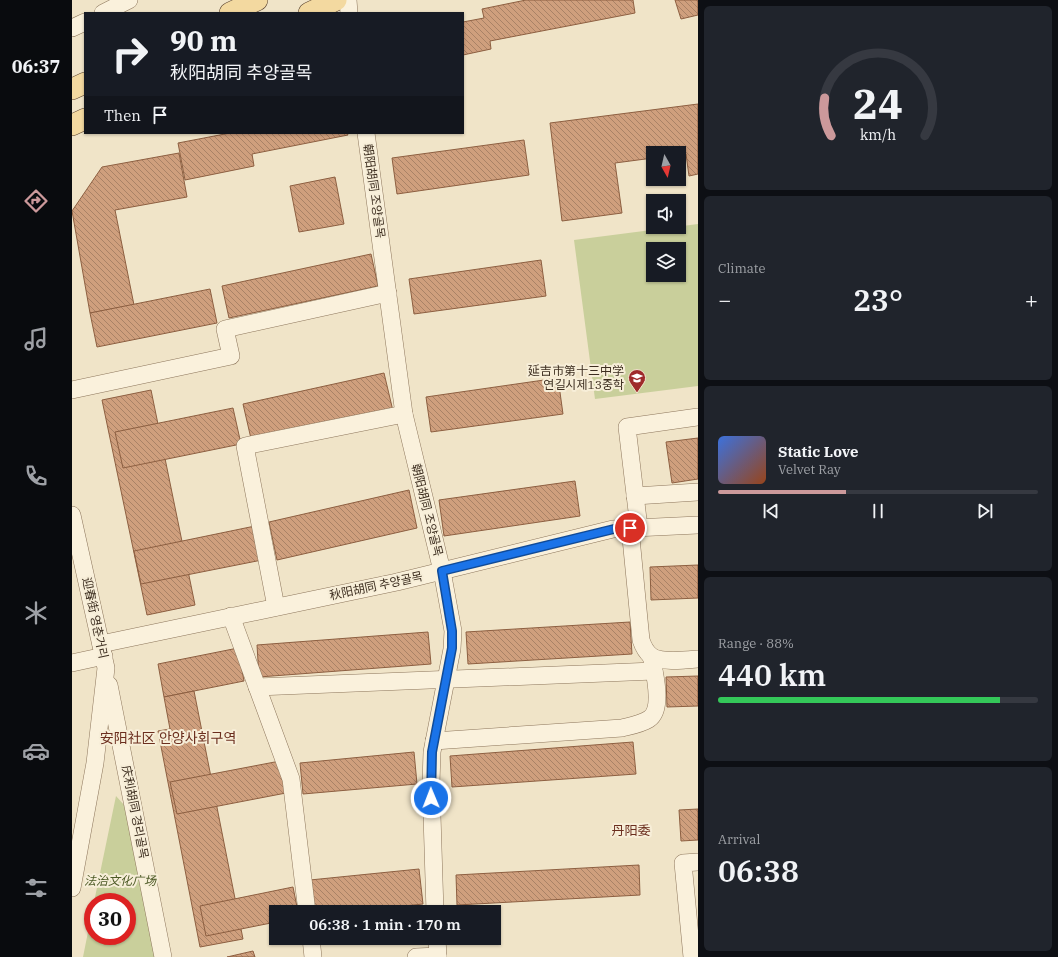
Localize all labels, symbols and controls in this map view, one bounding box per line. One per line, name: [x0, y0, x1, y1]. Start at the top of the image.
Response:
text: 90 m: [170, 22, 237, 59]
icon: right: [104, 28, 156, 80]
text: 06:37: [12, 55, 60, 78]
text: 秋阳胡同 추양골목: [170, 61, 312, 84]
text: 24: [853, 76, 903, 130]
icon: arrive: [149, 104, 171, 126]
text: Then: [104, 106, 141, 125]
text: km/h: [860, 125, 896, 144]
street label: 朝阳胡同 조양골목: [360, 143, 389, 239]
north arrow: [646, 146, 686, 186]
map controls: [646, 146, 686, 282]
icon: directions: [22, 187, 50, 215]
button: sound: [646, 194, 686, 234]
button: layers: [646, 242, 686, 282]
text: Climate: [718, 260, 765, 277]
text: 23°: [853, 280, 903, 319]
text: −: [718, 285, 731, 314]
text: +: [1025, 285, 1038, 314]
icon: music: [22, 325, 50, 353]
place label: 延吉市第十三中学 연길시제13중학: [528, 363, 624, 392]
school or university icon: 延吉市第十三中学 연길시제13중학: [627, 368, 647, 393]
text: Static Love: [778, 442, 858, 461]
text: Velvet Ray: [778, 461, 841, 478]
icon: phone: [22, 462, 50, 490]
street label: 朝阳胡同 조양골목: [409, 462, 446, 558]
icon: previous: [760, 500, 782, 522]
icon: pause: [867, 500, 889, 522]
icon: next: [974, 500, 996, 522]
pin: [613, 511, 647, 545]
icon: arrive: [619, 517, 641, 539]
street label: 秋阳胡同 추양골목: [328, 568, 424, 603]
street label: 迎春街 영춘거리: [80, 576, 111, 660]
icon: climate: [22, 599, 50, 627]
text: Range · 88%: [718, 635, 794, 652]
text: 440 km: [718, 655, 826, 694]
district label: 安阳社区 안양사회구역: [100, 729, 236, 747]
icon: car: [22, 737, 50, 765]
street label: 庆利胡同 경리골목: [119, 764, 152, 860]
position arrow: [410, 777, 452, 819]
district label: 丹阳委: [611, 822, 651, 839]
text: Arrival: [718, 831, 760, 848]
text: 06:38: [718, 851, 799, 890]
park label: 法治文化广场: [84, 873, 157, 888]
icon: filters: [22, 874, 50, 902]
speed limit sign: 30: [84, 893, 136, 945]
text: 06:38 · 1 min · 170 m: [309, 915, 461, 934]

